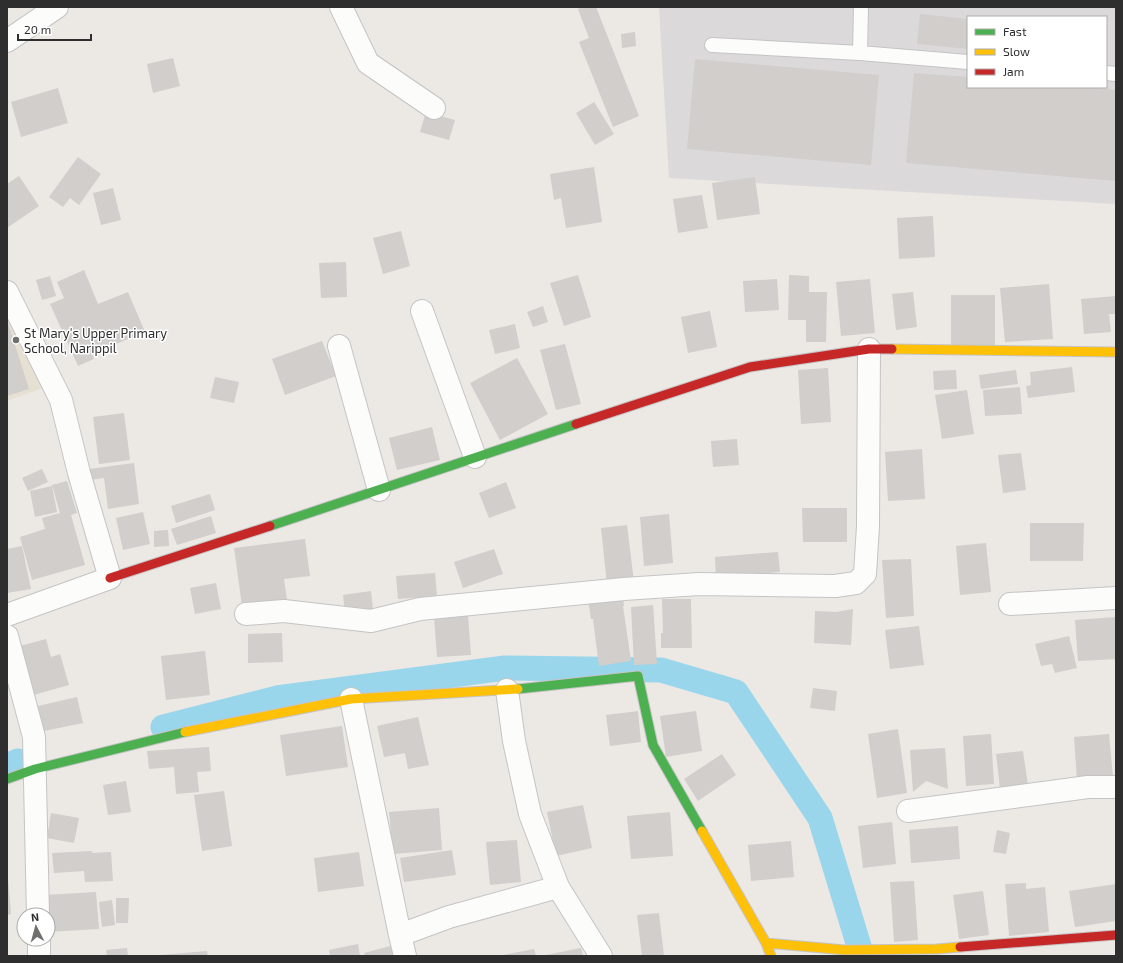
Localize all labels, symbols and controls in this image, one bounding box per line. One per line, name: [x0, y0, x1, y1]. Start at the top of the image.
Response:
scale bar: [18, 16, 91, 42]
legend: [967, 16, 1107, 88]
text: 20 m: [24, 22, 51, 36]
text: Fast: [1003, 24, 1027, 38]
text: Slow: [1003, 44, 1030, 58]
text: Jam: [1003, 64, 1024, 78]
place label: St Mary's Upper Primary School, Narippil: [24, 325, 167, 356]
marker: St Mary's Upper Primary School, Narippil: [11, 335, 21, 345]
north arrow: [16, 907, 56, 947]
text: N: [30, 910, 40, 923]

